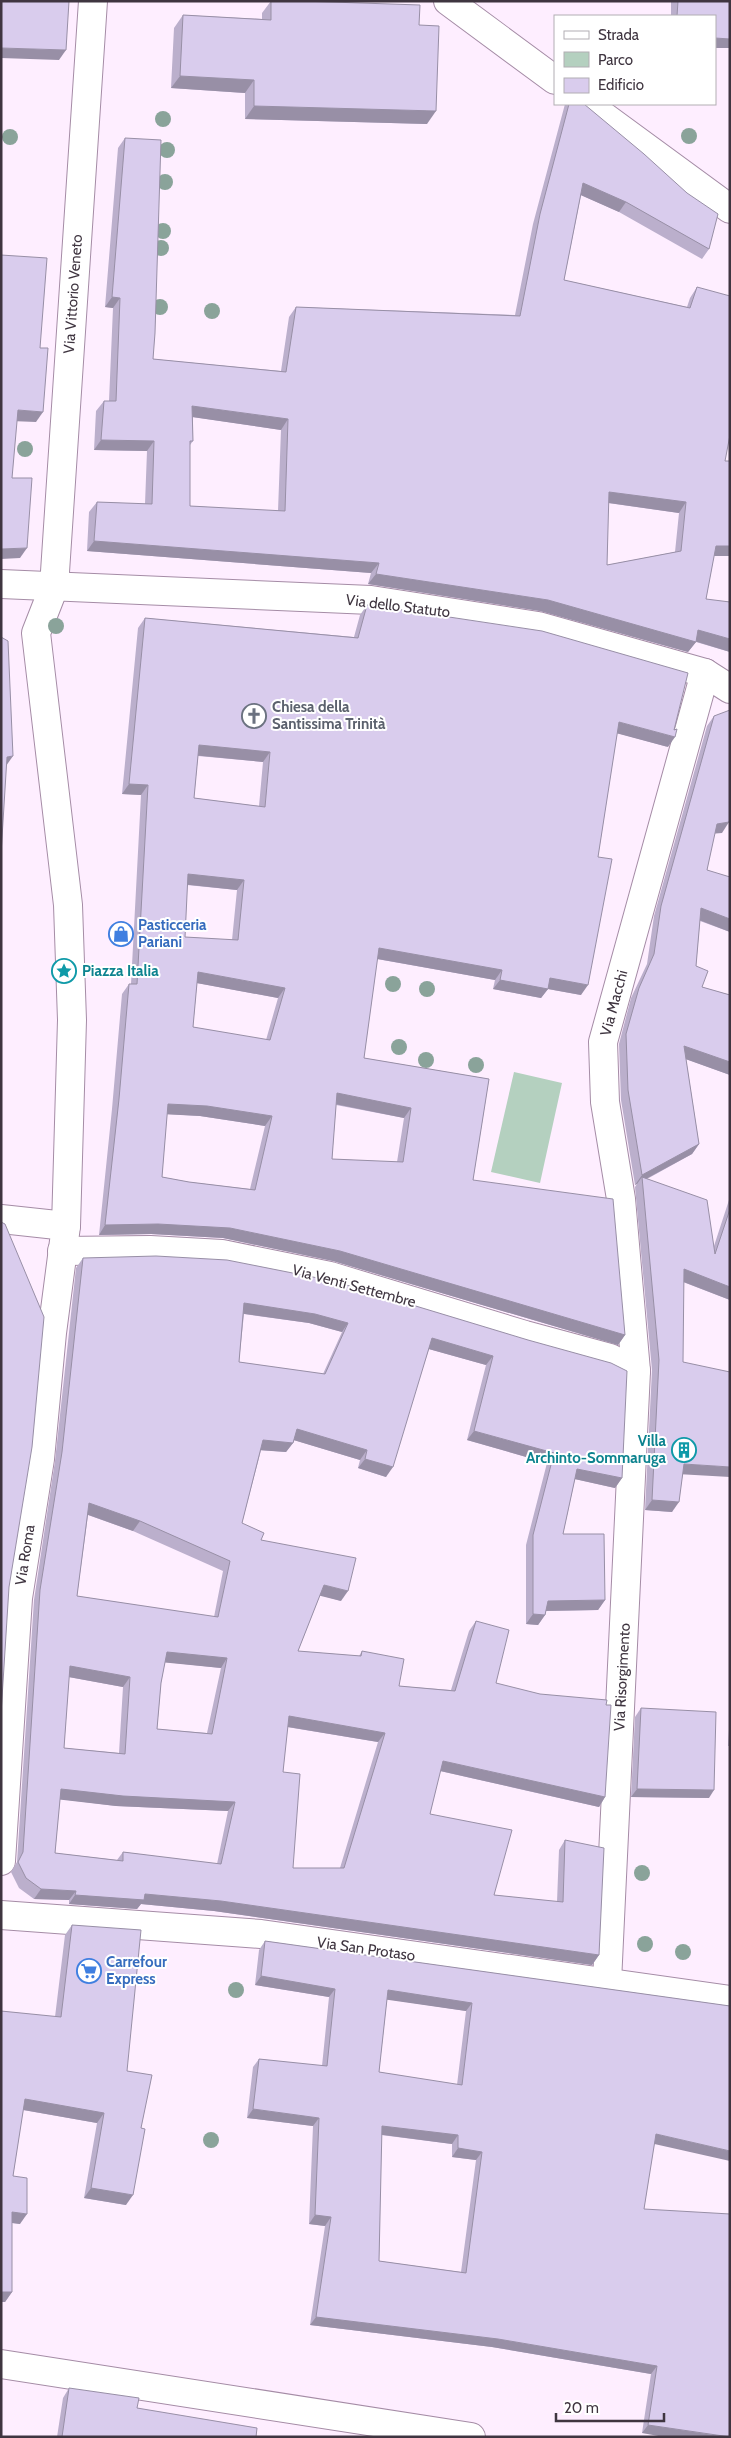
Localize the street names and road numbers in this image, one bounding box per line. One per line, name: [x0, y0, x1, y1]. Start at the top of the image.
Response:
street label: Via Vittorio Veneto: [60, 234, 86, 354]
street label: Via dello Statuto: [345, 591, 451, 621]
street label: Via Macchi: [597, 968, 631, 1038]
street label: Via Venti Settembre: [290, 1261, 418, 1311]
street label: Via Roma: [11, 1523, 39, 1587]
street label: Via Risorgimento: [610, 1623, 634, 1731]
street label: Via San Protaso: [316, 1933, 416, 1965]

